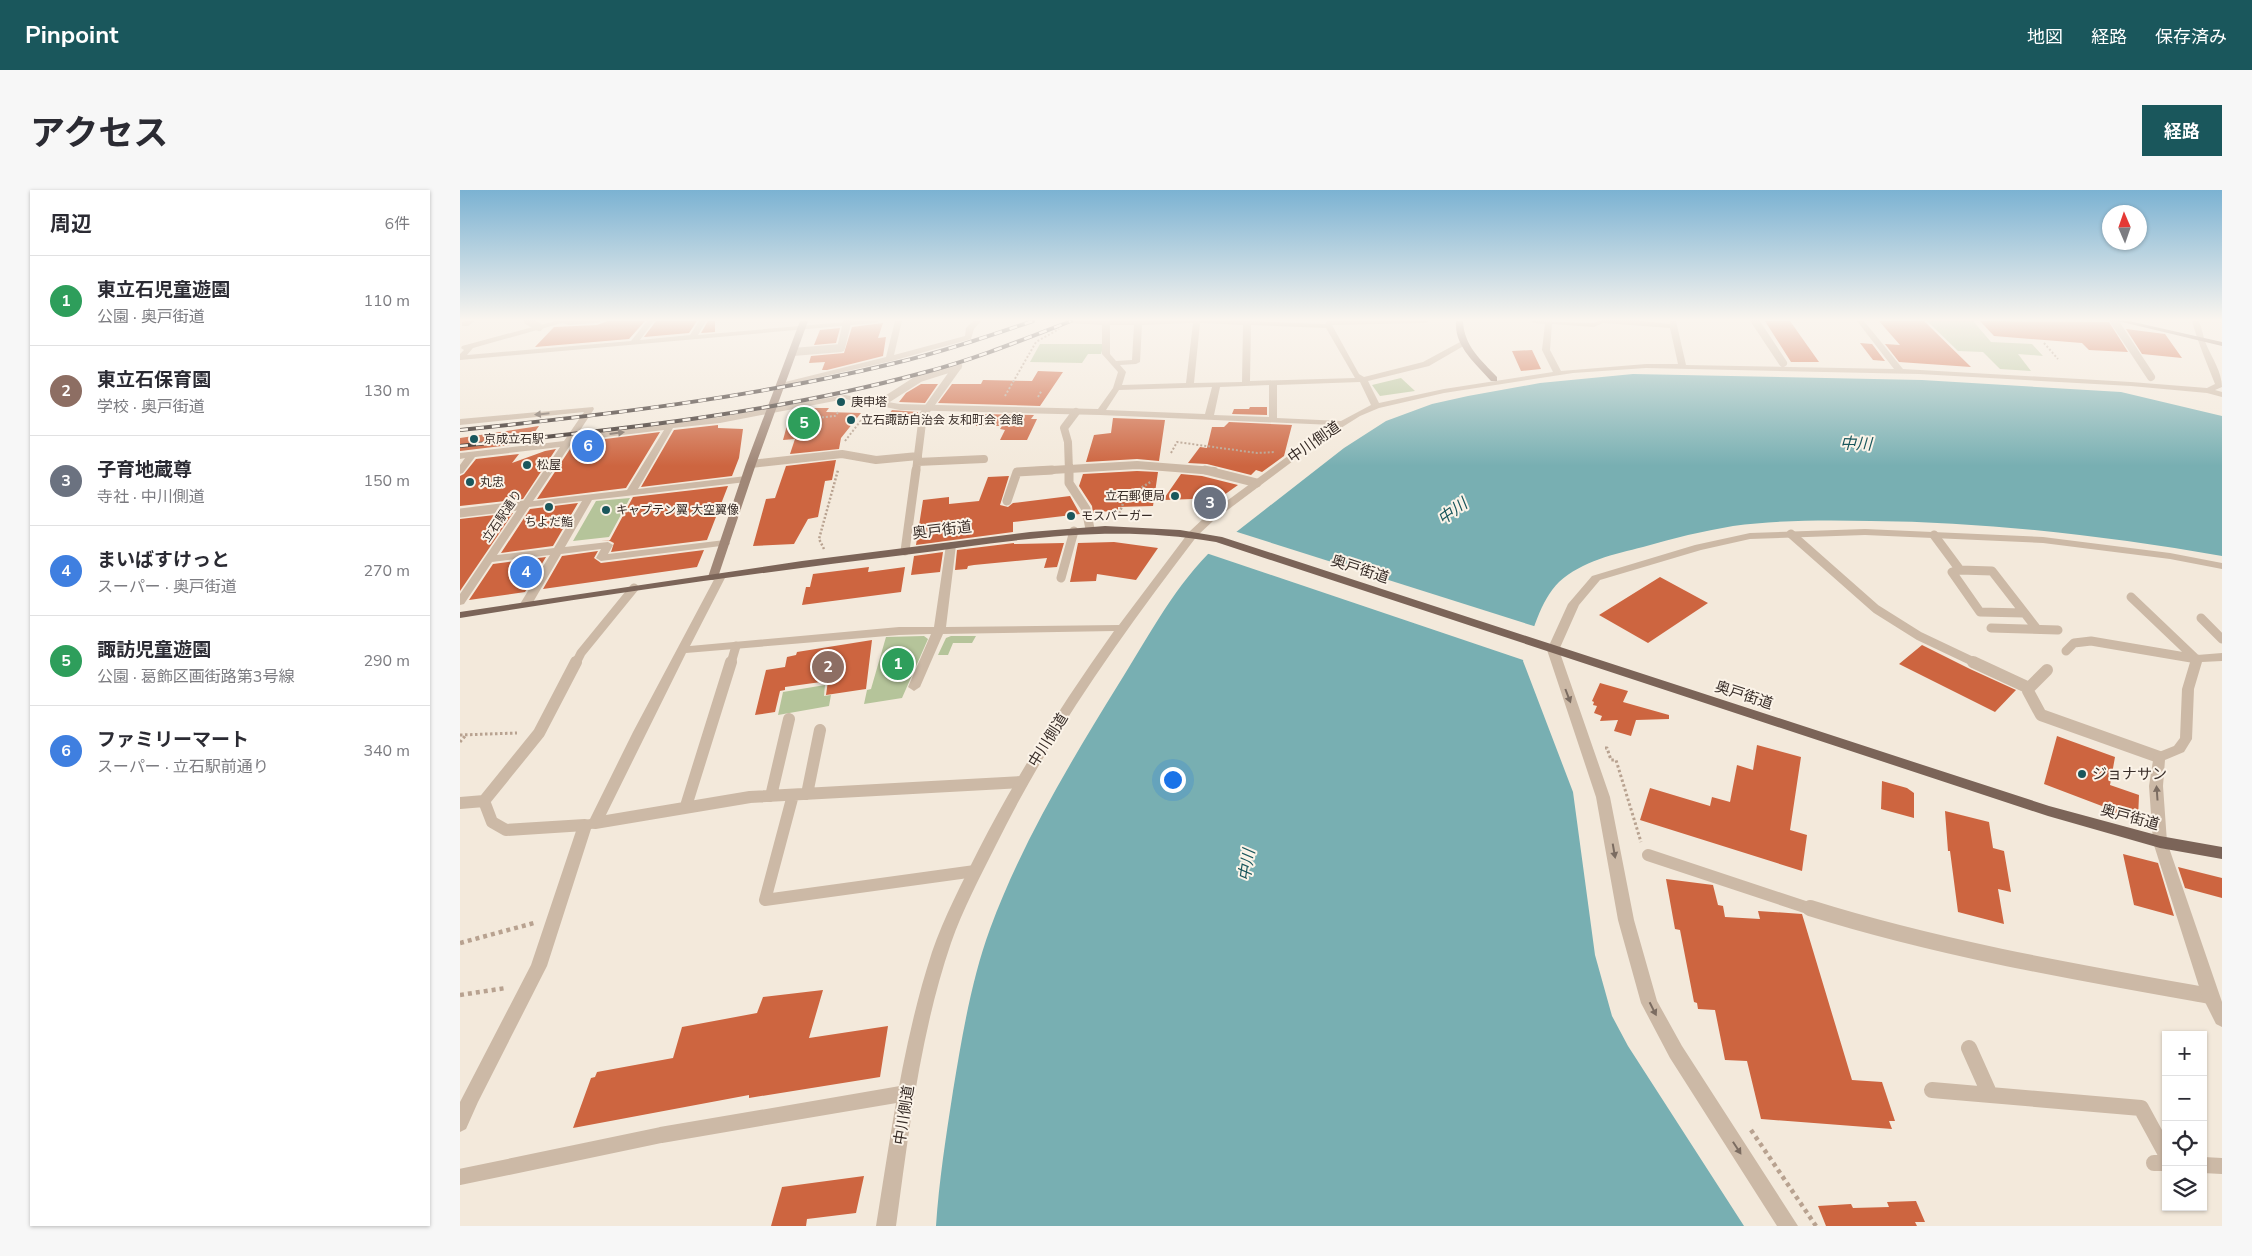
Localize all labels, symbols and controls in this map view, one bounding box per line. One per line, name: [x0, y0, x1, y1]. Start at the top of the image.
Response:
text: Pinpoint: [25, 19, 118, 51]
text: 地図: [2027, 25, 2063, 49]
text: 経路: [2091, 25, 2127, 49]
text: 保存済み: [2155, 25, 2227, 49]
button: 経路: [2142, 105, 2222, 156]
text: アクセス: [30, 110, 168, 157]
north arrow: [2102, 205, 2147, 250]
text: 周辺: [50, 210, 92, 238]
text: 6件: [384, 213, 410, 235]
text: 東立石児童遊園: [97, 277, 230, 303]
text: 1: [61, 290, 71, 312]
text: 110 m: [363, 290, 410, 312]
text: 公園 · 奥戸街道: [97, 306, 205, 328]
text: 東立石保育園: [97, 367, 211, 393]
text: 2: [61, 380, 71, 402]
text: 130 m: [363, 380, 410, 402]
place label: 庚申塔: [851, 394, 887, 410]
text: 学校 · 奥戸街道: [97, 396, 205, 418]
marker: 庚申塔: [835, 396, 847, 408]
pin: 5: [788, 404, 820, 442]
one-way arrow: [534, 410, 550, 418]
place label: 立石諏訪自治会 友和町会 会館: [861, 412, 1023, 428]
marker: 立石諏訪自治会 友和町会 会館: [845, 414, 857, 426]
street label: 中川側道: [1284, 417, 1344, 467]
pin: 6: [572, 427, 604, 465]
one-way arrow: [610, 429, 626, 437]
place label: 京成立石駅: [484, 431, 544, 447]
water label: 中川: [1840, 432, 1874, 456]
marker: 京成立石駅: [468, 433, 480, 445]
text: 子育地蔵尊: [97, 457, 192, 483]
place label: 松屋: [537, 457, 561, 473]
marker: 松屋: [521, 459, 533, 471]
text: 3: [61, 470, 71, 492]
text: 150 m: [363, 470, 410, 492]
place label: 丸忠: [480, 474, 504, 490]
marker: 丸忠: [464, 476, 476, 488]
pin: 3: [1194, 484, 1226, 522]
text: 寺社 · 中川側道: [97, 486, 205, 508]
street label: 立石駅通り: [479, 487, 525, 545]
place label: 立石郵便局: [1105, 488, 1165, 504]
marker: 立石郵便局: [1169, 490, 1181, 502]
water label: 中川: [1433, 492, 1474, 530]
marker: ちよだ鮨: [543, 501, 555, 513]
place label: キャプテン翼 大空翼像: [616, 502, 739, 518]
marker: キャプテン翼 大空翼像: [600, 504, 612, 516]
place label: モスバーガー: [1081, 508, 1153, 524]
marker: モスバーガー: [1065, 510, 1077, 522]
place label: ちよだ鮨: [525, 514, 573, 530]
street label: 奥戸街道: [911, 516, 973, 544]
text: まいばすけっと: [97, 547, 230, 573]
street label: 奥戸街道: [1328, 550, 1392, 588]
pin: 4: [510, 553, 542, 591]
text: 4: [61, 560, 71, 582]
text: 270 m: [363, 560, 410, 582]
text: スーパー · 奥戸街道: [97, 576, 237, 598]
text: 諏訪児童遊園: [97, 637, 211, 663]
pin: 1: [882, 645, 914, 683]
pin: 2: [812, 648, 844, 686]
text: 5: [61, 650, 71, 672]
text: 290 m: [363, 650, 410, 672]
text: 公園 · 葛飾区画街路第3号線: [97, 666, 294, 688]
street label: 奥戸街道: [1712, 676, 1776, 714]
one-way arrow: [1564, 689, 1572, 704]
street label: 中川側道: [1024, 709, 1072, 771]
text: ファミリーマート: [97, 727, 249, 753]
text: 6: [61, 740, 71, 762]
text: 340 m: [363, 740, 410, 762]
text: スーパー · 立石駅前通り: [97, 756, 269, 778]
place label: ジョナサン: [2092, 764, 2167, 784]
your location: [1160, 767, 1186, 793]
marker: ジョナサン: [2076, 768, 2088, 780]
one-way arrow: [2152, 785, 2160, 801]
street label: 奥戸街道: [2098, 800, 2162, 834]
one-way arrow: [1611, 844, 1619, 860]
water label: 中川: [1234, 846, 1261, 883]
one-way arrow: [1649, 1002, 1657, 1016]
map controls: [2162, 1031, 2207, 1211]
button: +: [2162, 1031, 2207, 1076]
button: −: [2162, 1076, 2207, 1121]
street label: 中川側道: [889, 1084, 919, 1146]
button: locate: [2162, 1121, 2207, 1166]
one-way arrow: [1732, 1141, 1742, 1154]
button: layers: [2162, 1166, 2207, 1211]

